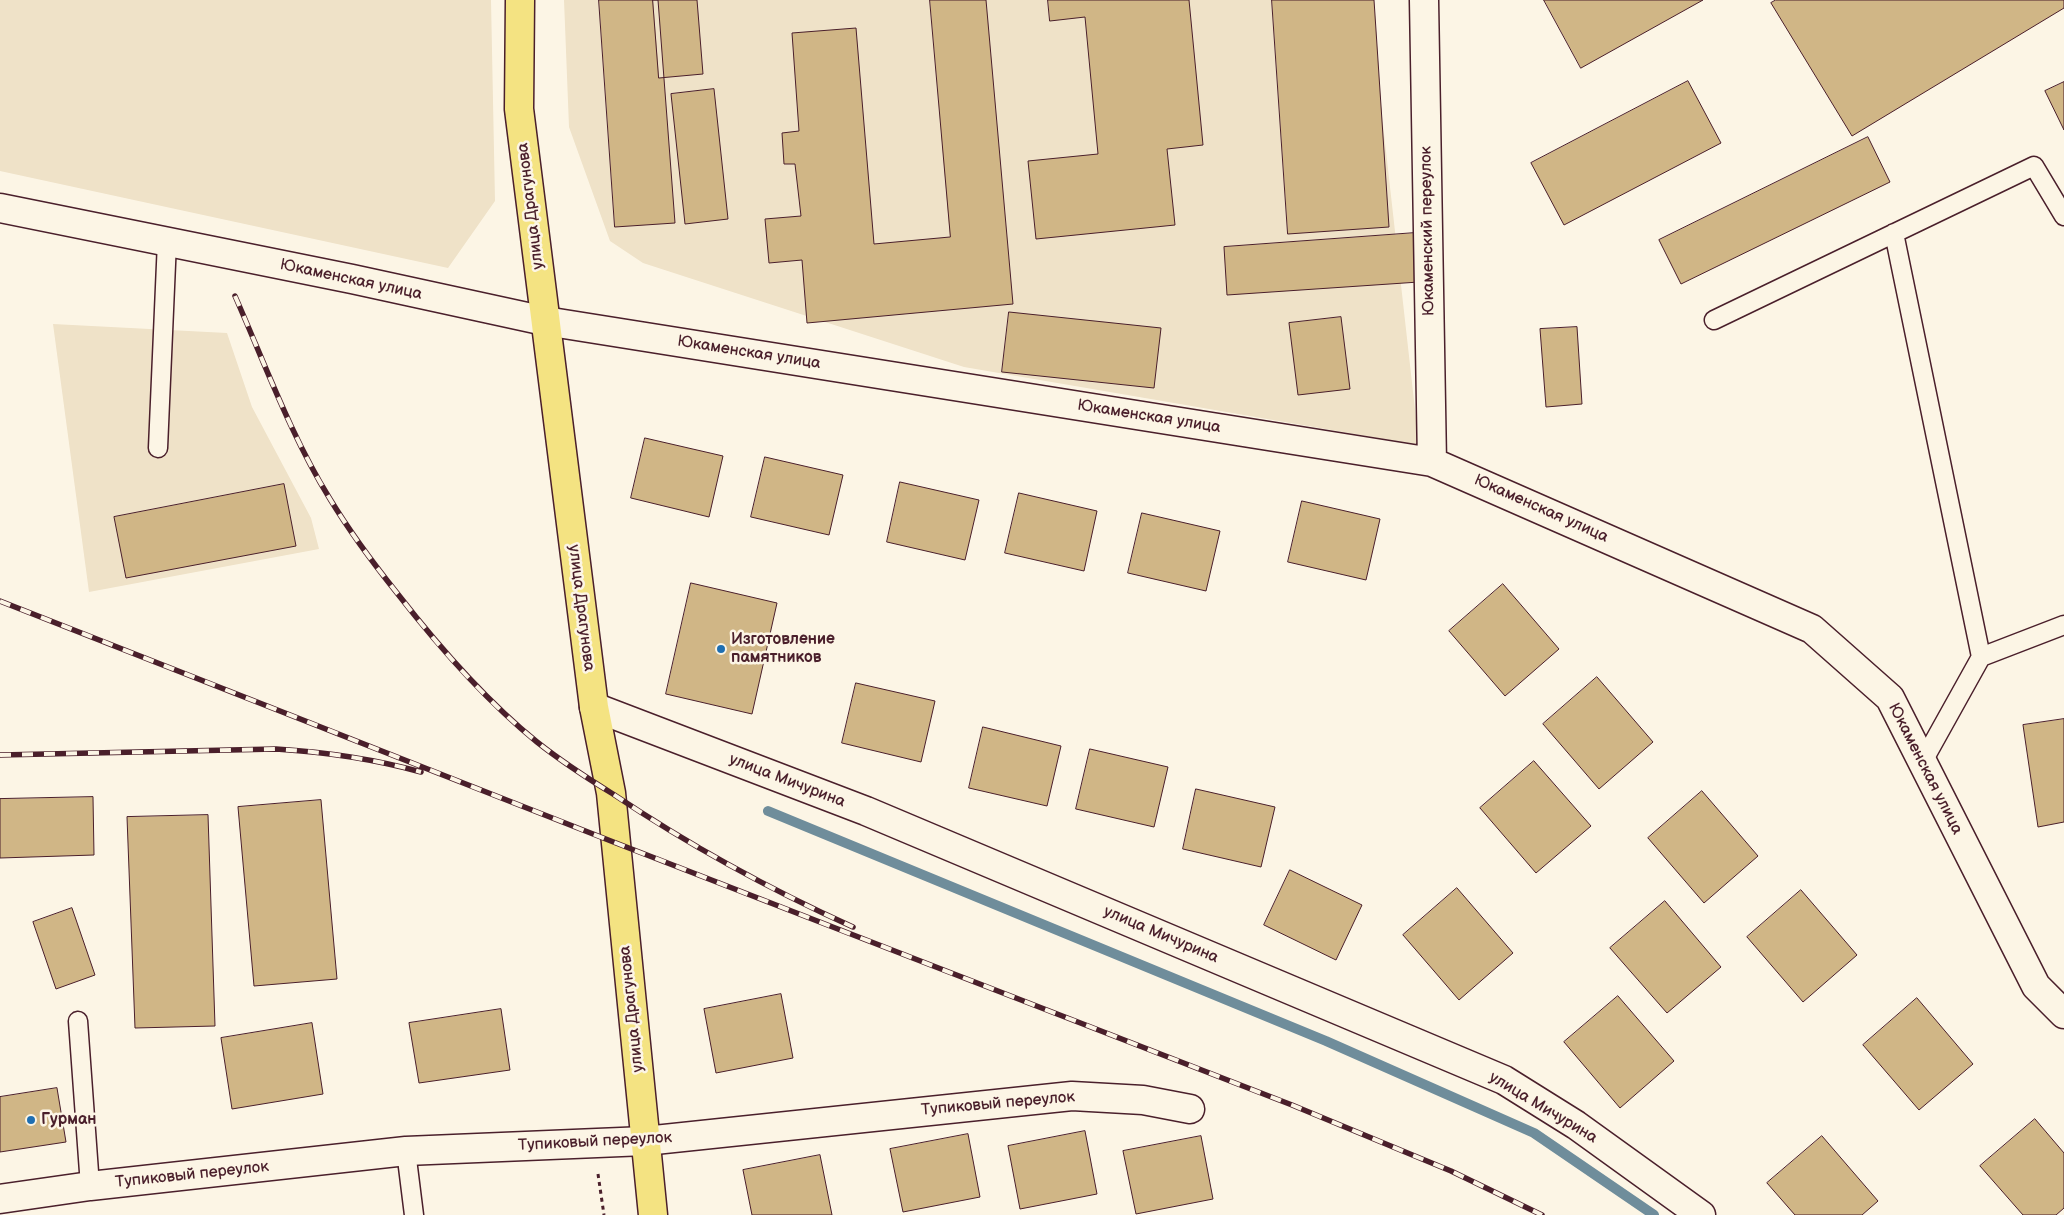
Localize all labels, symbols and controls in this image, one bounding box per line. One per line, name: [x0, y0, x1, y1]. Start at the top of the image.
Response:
street label: улица Драгунова: [514, 142, 548, 270]
street label: Юкаменский переулок: [1417, 146, 1439, 316]
street label: Юкаменская улица: [278, 256, 424, 304]
street label: Юкаменская улица: [676, 332, 822, 374]
street label: Юкаменская улица: [1076, 396, 1222, 438]
street label: Юкаменская улица: [1471, 471, 1611, 547]
street label: улица Драгунова: [564, 544, 598, 672]
place label: Изготовление памятников: [731, 630, 835, 668]
marker: Изготовление памятников: [715, 643, 727, 655]
street label: Юкаменская улица: [1884, 700, 1966, 838]
street label: улица Мичурина: [726, 750, 848, 812]
street label: улица Мичурина: [1101, 902, 1221, 968]
street label: улица Драгунова: [616, 945, 648, 1073]
street label: улица Мичурина: [1485, 1068, 1601, 1148]
street label: Тупиковый переулок: [920, 1088, 1076, 1120]
place label: Гурман: [41, 1110, 96, 1130]
marker: Гурман: [25, 1114, 37, 1126]
street label: Тупиковый переулок: [517, 1128, 673, 1156]
street label: Тупиковый переулок: [114, 1157, 270, 1193]

